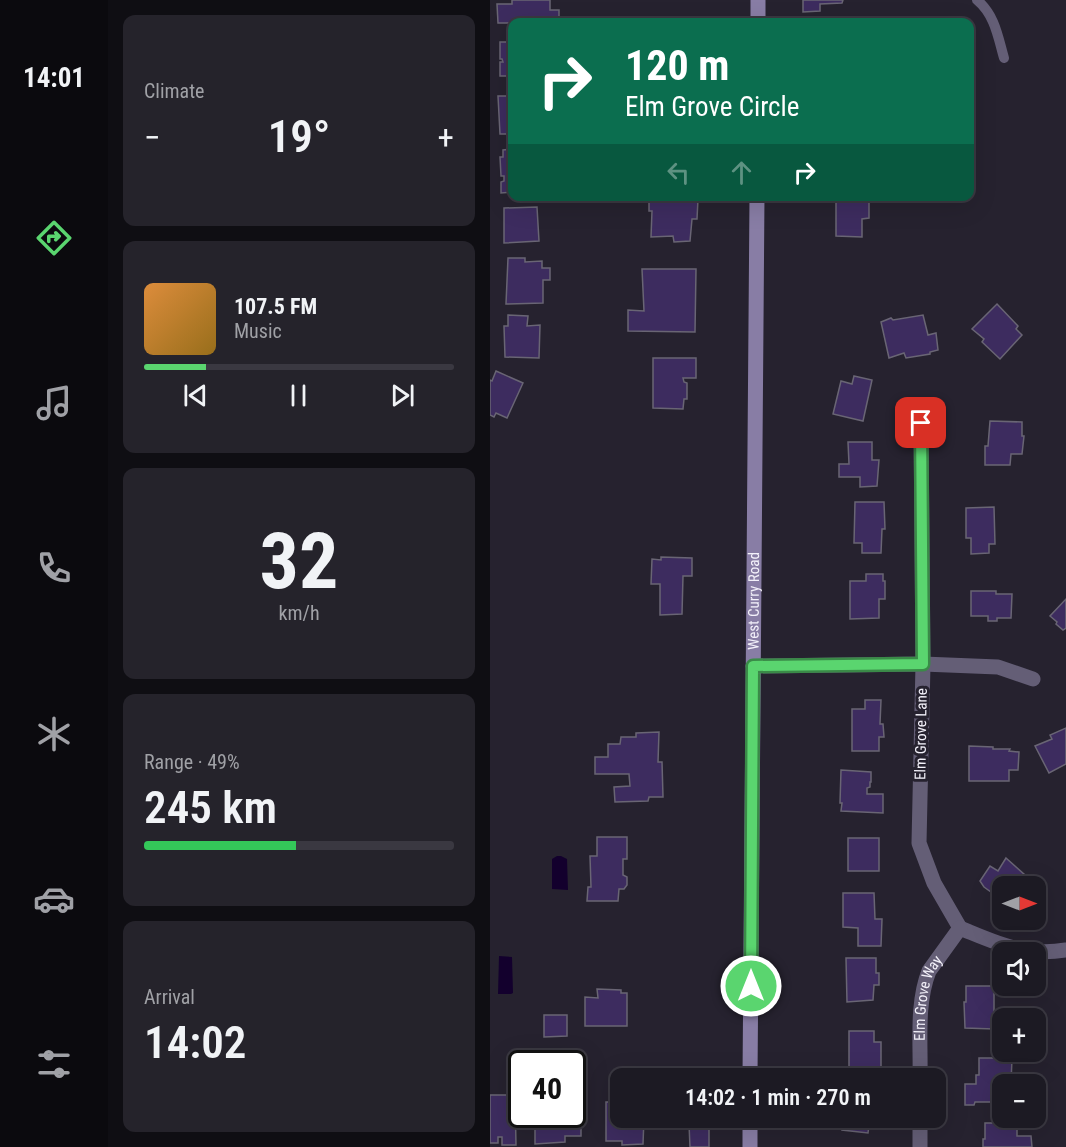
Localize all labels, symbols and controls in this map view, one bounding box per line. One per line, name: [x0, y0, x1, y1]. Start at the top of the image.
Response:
text: 120 m: [625, 41, 730, 90]
icon: right: [526, 42, 604, 120]
text: 14:01: [23, 62, 85, 94]
text: Climate: [144, 79, 204, 103]
text: Elm Grove Circle: [625, 91, 799, 123]
text: 19°: [268, 110, 330, 163]
text: −: [144, 118, 161, 157]
text: +: [438, 118, 454, 157]
icon: left: [662, 156, 695, 189]
icon: ahead: [725, 156, 758, 189]
icon: right: [788, 156, 821, 189]
icon: directions: [33, 217, 75, 259]
text: 107.5 FM: [234, 294, 317, 319]
text: Music: [234, 319, 282, 343]
icon: previous: [179, 379, 212, 412]
icon: pause: [282, 379, 315, 412]
icon: next: [386, 379, 419, 412]
icon: music: [33, 382, 75, 424]
pin: [895, 397, 946, 448]
icon: arrive: [904, 406, 937, 439]
text: 32: [260, 516, 338, 607]
icon: phone: [33, 547, 75, 589]
street label: West Curry Road: [744, 552, 763, 650]
text: km/h: [278, 601, 320, 625]
street label: Elm Grove Lane: [911, 688, 931, 780]
icon: climate: [33, 713, 75, 755]
text: Range · 49%: [144, 750, 240, 774]
text: 245 km: [144, 781, 277, 834]
north arrow: [992, 876, 1046, 930]
map controls: [992, 876, 1046, 1128]
icon: car: [33, 878, 75, 920]
button: sound: [992, 942, 1046, 996]
street label: Elm Grove Way: [911, 952, 946, 1041]
position arrow: [719, 954, 783, 1018]
text: Arrival: [144, 985, 195, 1009]
button: +: [992, 1008, 1046, 1062]
text: 14:02: [144, 1016, 246, 1069]
icon: filters: [33, 1043, 75, 1085]
speed limit sign: 40: [508, 1050, 586, 1128]
button: −: [992, 1074, 1046, 1128]
text: 14:02 · 1 min · 270 m: [685, 1085, 871, 1110]

